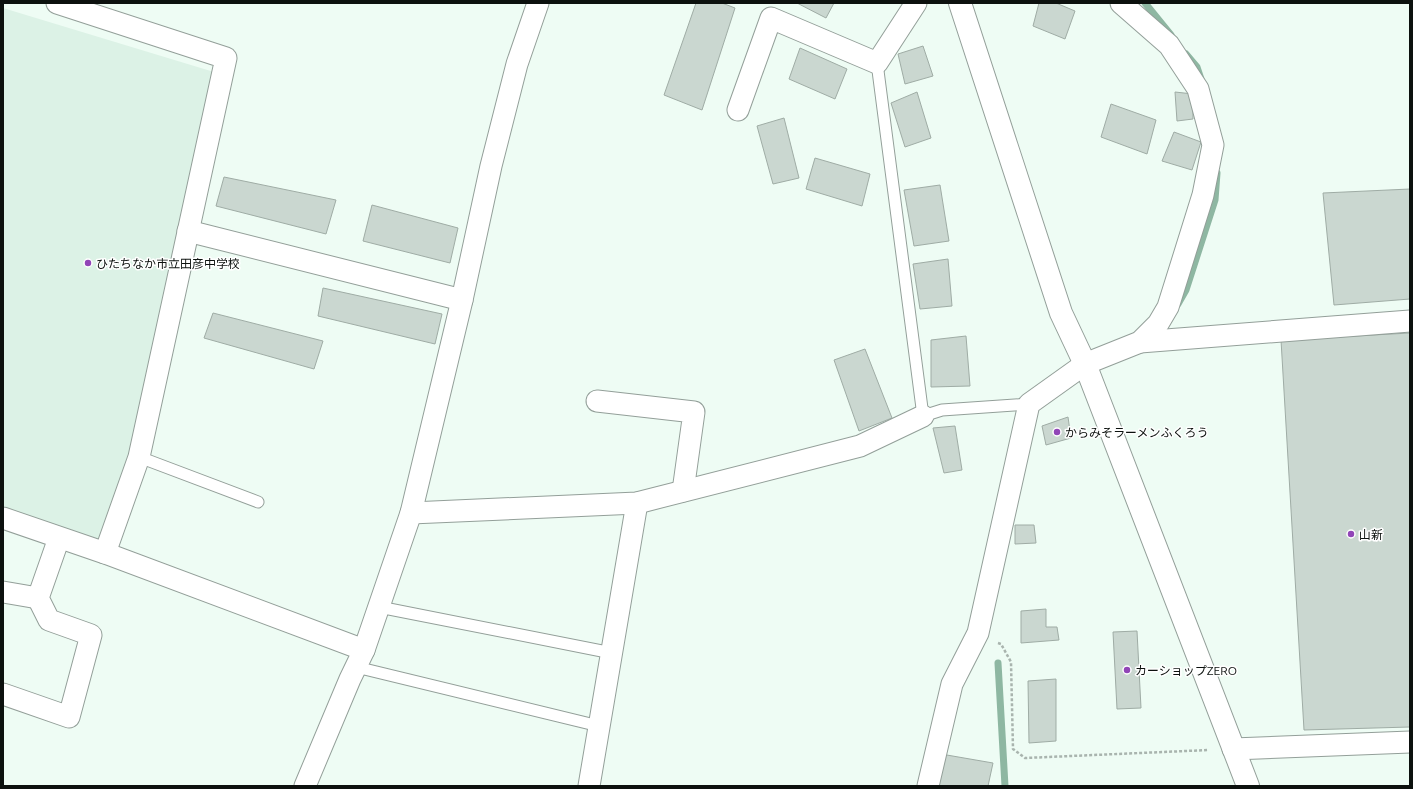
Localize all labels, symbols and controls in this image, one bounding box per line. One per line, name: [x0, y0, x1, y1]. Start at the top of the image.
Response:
place label: ひたちなか市立田彦中学校: [96, 257, 240, 270]
marker: ひたちなか市立田彦中学校: [83, 258, 93, 268]
place label: からみそラーメンふくろう: [1065, 426, 1209, 439]
marker: からみそラーメンふくろう: [1052, 427, 1062, 437]
place label: 山新: [1359, 528, 1383, 541]
marker: 山新: [1346, 529, 1356, 539]
place label: カーショップZERO: [1135, 664, 1237, 677]
marker: カーショップZERO: [1122, 665, 1132, 675]

